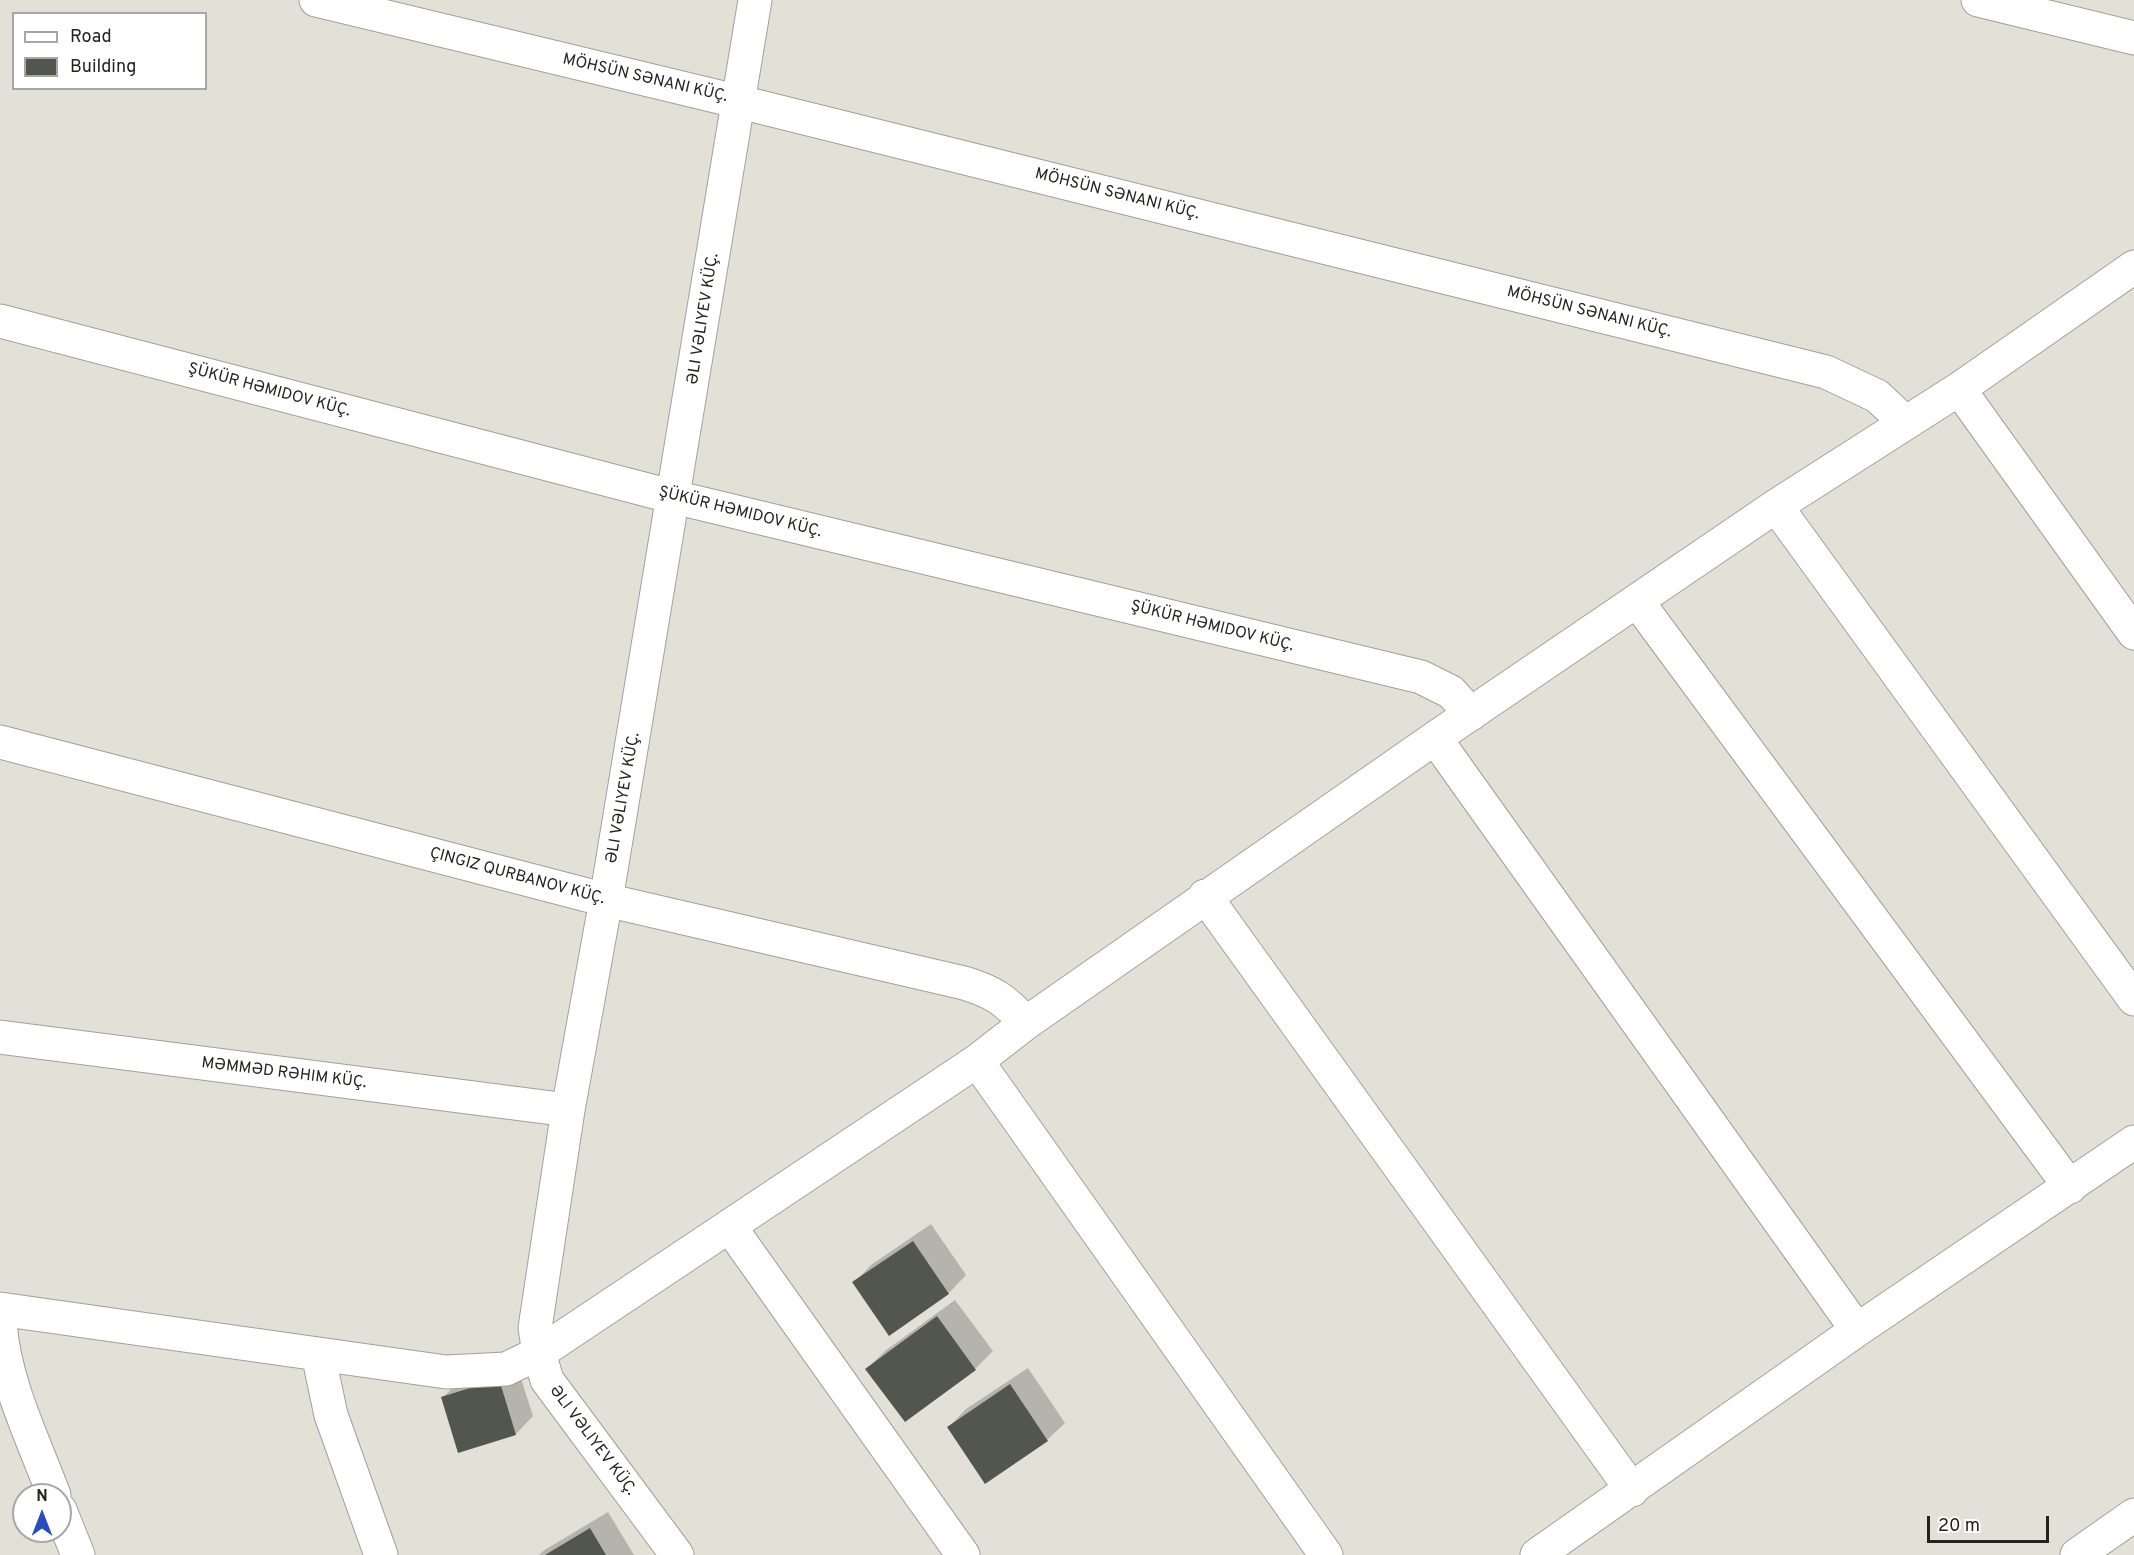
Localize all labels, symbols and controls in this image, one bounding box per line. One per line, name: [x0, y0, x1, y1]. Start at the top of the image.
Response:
legend: [12, 12, 207, 90]
text: Road: [70, 26, 112, 49]
street label: MÖHSÜN SƏNANI KÜÇ.: [561, 51, 729, 107]
text: Building: [70, 56, 136, 79]
street label: MÖHSÜN SƏNANI KÜÇ.: [1033, 165, 1201, 225]
street label: ƏLI VƏLIYEV KÜÇ.: [684, 252, 724, 386]
street label: MÖHSÜN SƏNANI KÜÇ.: [1505, 283, 1673, 343]
street label: ŞÜKÜR HƏMIDOV KÜÇ.: [186, 360, 352, 422]
street label: ŞÜKÜR HƏMIDOV KÜÇ.: [656, 483, 824, 543]
street label: ŞÜKÜR HƏMIDOV KÜÇ.: [1128, 597, 1296, 657]
street label: ƏLI VƏLIYEV KÜÇ.: [603, 731, 645, 865]
street label: ÇINGIZ QURBANOV KÜÇ.: [427, 844, 607, 910]
street label: MƏMMƏD RƏHIM KÜÇ.: [200, 1054, 368, 1094]
street label: ƏLI VƏLIYEV KÜÇ.: [544, 1382, 640, 1500]
north arrow: [12, 1483, 72, 1543]
text: N: [36, 1487, 48, 1507]
scale bar: [1930, 1504, 2052, 1542]
text: 20 m: [1938, 1515, 1980, 1538]

